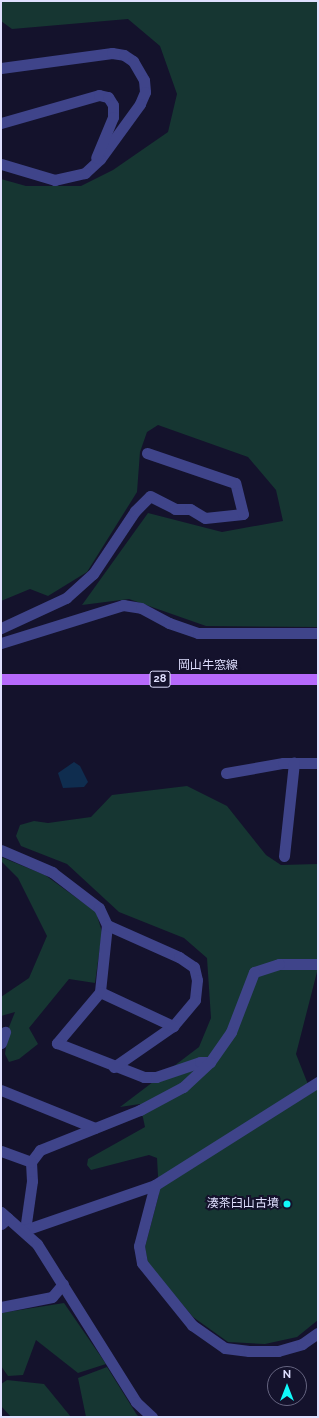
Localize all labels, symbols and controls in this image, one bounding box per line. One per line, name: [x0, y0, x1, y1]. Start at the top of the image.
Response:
street label: 岡山牛窓線: [178, 659, 238, 673]
road number: 28: [149, 670, 171, 688]
place label: 湊茶臼山古墳: [207, 1197, 279, 1211]
marker: 湊茶臼山古墳: [282, 1199, 292, 1209]
north arrow: [267, 1366, 307, 1406]
text: N: [283, 1368, 291, 1381]

